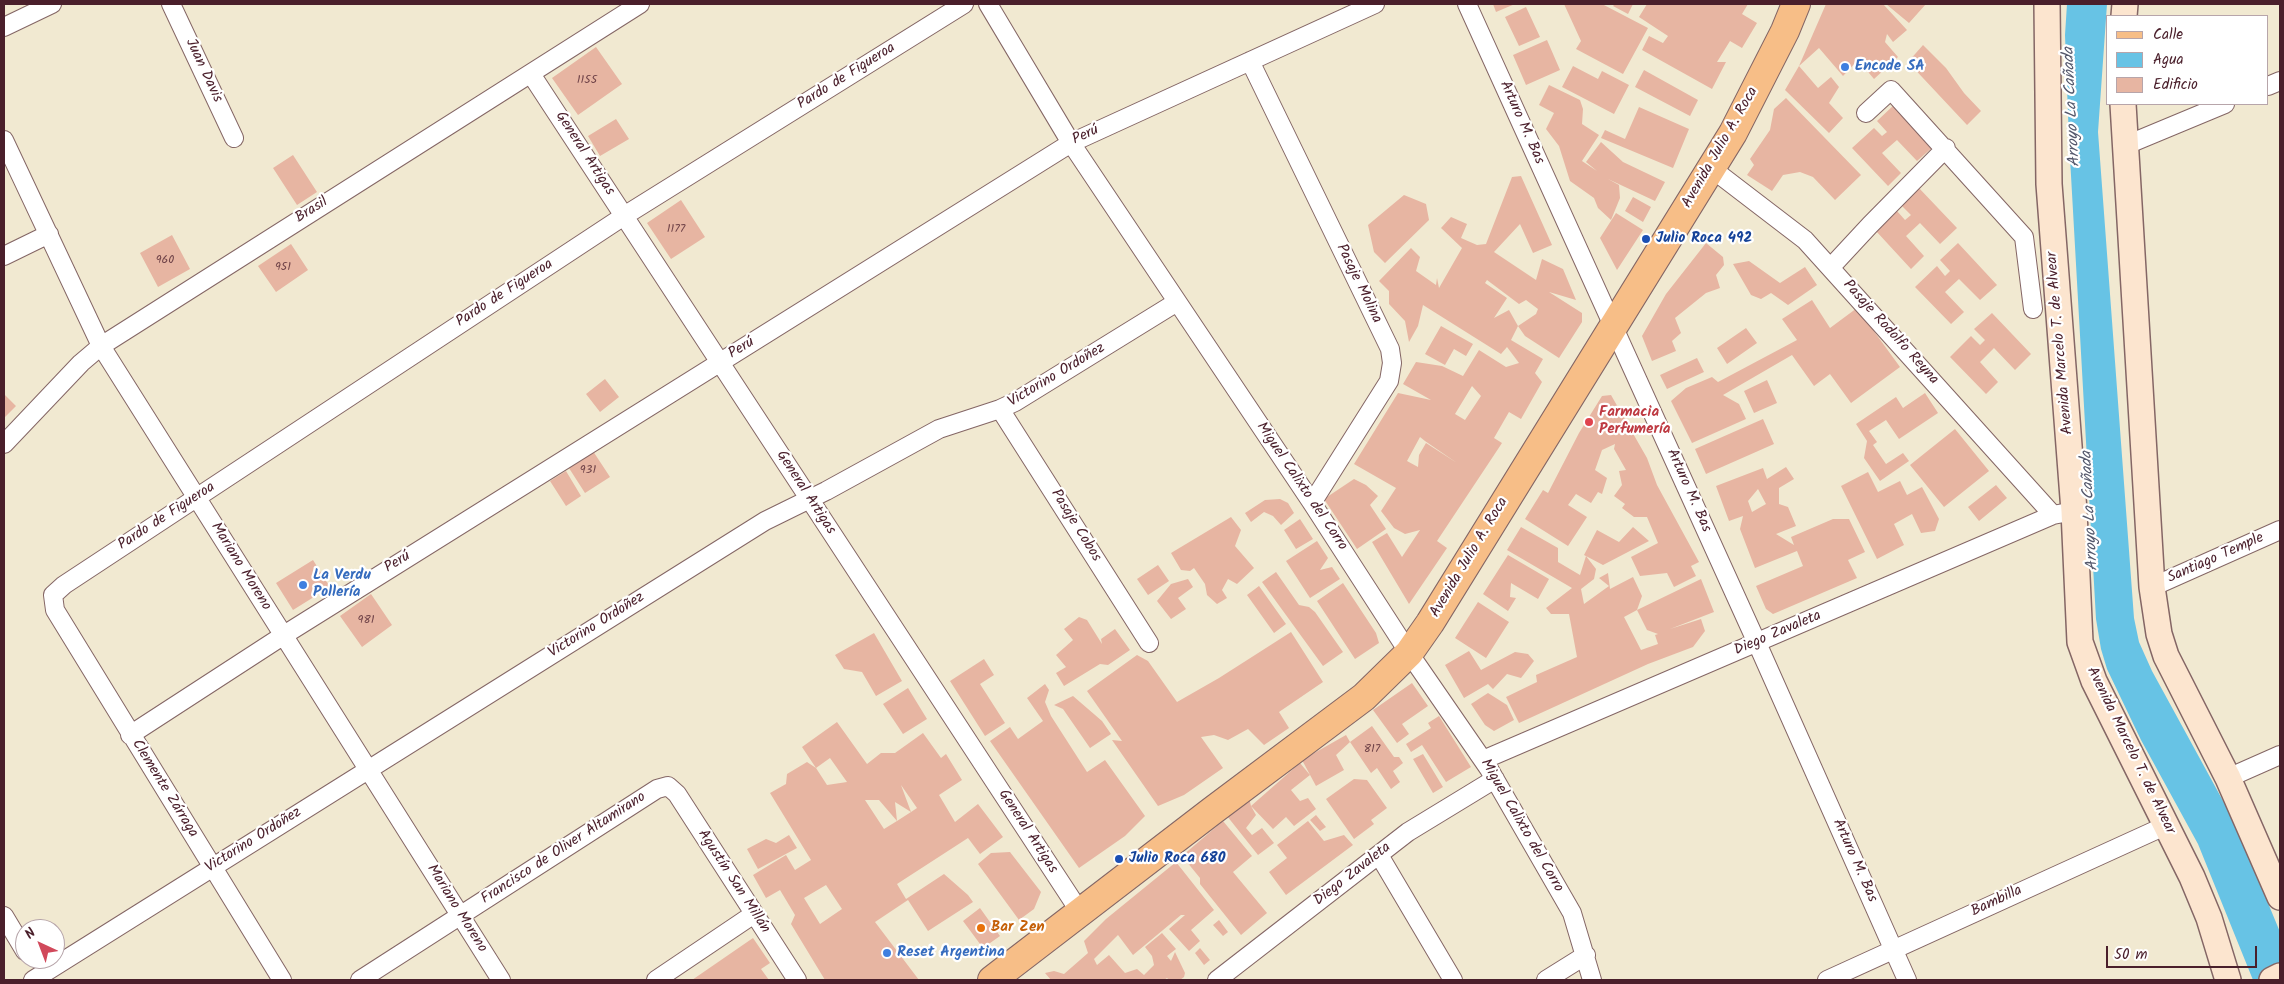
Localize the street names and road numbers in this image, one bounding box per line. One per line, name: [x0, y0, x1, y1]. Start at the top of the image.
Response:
street label: Juan Davis: [180, 36, 226, 106]
street label: Pardo de Figueroa: [795, 40, 899, 114]
street label: Arturo M. Bas: [1495, 79, 1547, 167]
street label: Avenida Julio A. Roca: [1679, 84, 1763, 212]
street label: General Artigas: [550, 109, 618, 199]
street label: Perú: [1070, 122, 1102, 150]
street label: Brasil: [292, 194, 332, 228]
street label: Pasaje Molina: [1331, 241, 1385, 327]
street label: Avenida Marcelo T. de Alvear: [2044, 251, 2078, 435]
street label: Pardo de Figueroa: [453, 256, 557, 332]
street label: Pasaje Rodolfo Reyna: [1838, 277, 1942, 389]
street label: Perú: [726, 334, 758, 364]
street label: Victorino Ordoñez: [1005, 340, 1109, 412]
street label: Miguel Calixto del Corro: [1251, 419, 1351, 555]
street label: Arturo M. Bas: [1662, 447, 1714, 535]
street label: General Artigas: [771, 448, 839, 538]
street label: Pardo de Figueroa: [115, 479, 219, 555]
street label: Pasaje Cobos: [1046, 486, 1104, 566]
street label: Avenida Julio A. Roca: [1427, 495, 1513, 621]
street label: Mariano Moreno: [206, 520, 274, 614]
street label: Santiago Temple: [2165, 530, 2267, 588]
street label: Perú: [382, 548, 414, 578]
street label: Victorino Ordoñez: [546, 589, 648, 663]
street label: Diego Zavaleta: [1732, 608, 1824, 660]
street label: Avenida Marcelo T. de Alvear: [2082, 664, 2178, 838]
street label: Clemente Zárraga: [127, 737, 201, 841]
street label: Miguel Calixto del Corro: [1475, 756, 1567, 896]
street label: General Artigas: [993, 787, 1061, 877]
street label: Francisco de Oliver Altamirano: [478, 789, 650, 909]
street label: Victorino Ordoñez: [203, 804, 305, 878]
street label: Arturo M. Bas: [1828, 817, 1880, 905]
street label: Agustín San Millán: [693, 827, 773, 937]
street label: Diego Zavaleta: [1311, 839, 1395, 911]
street label: Mariano Moreno: [422, 862, 490, 956]
street label: Bambilla: [1969, 882, 2025, 922]

